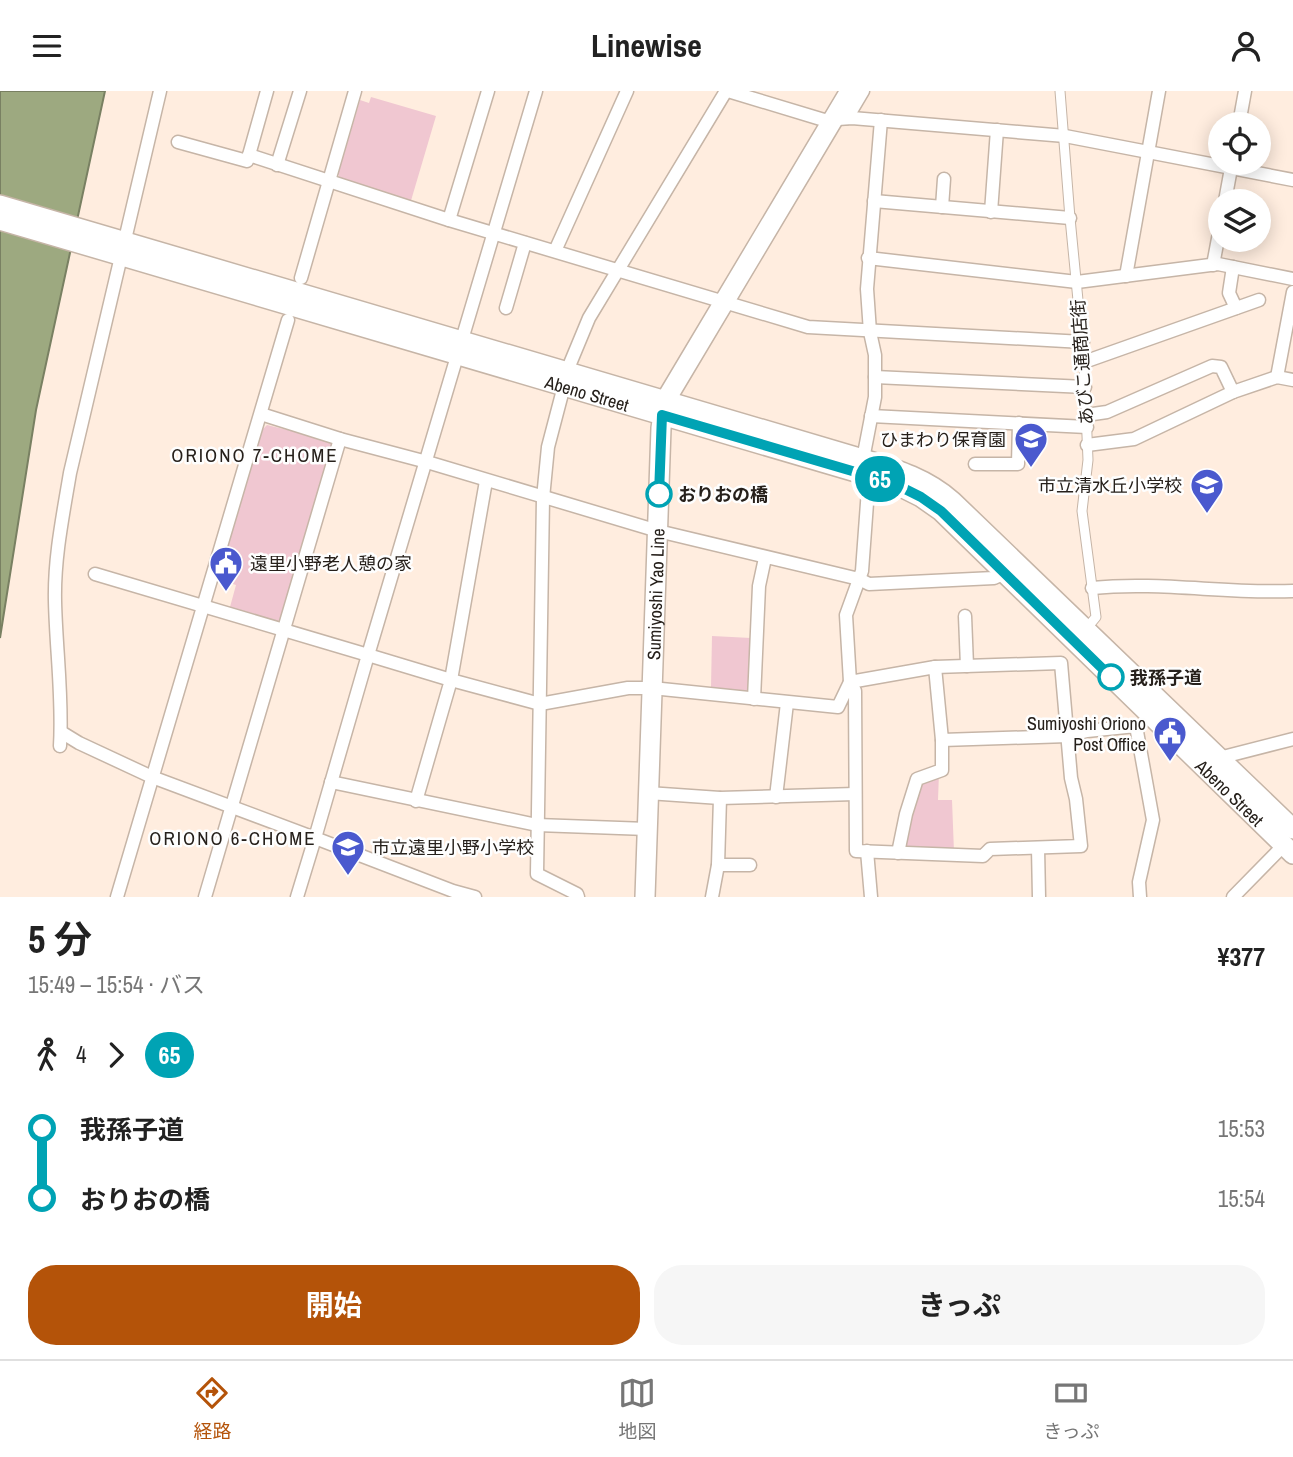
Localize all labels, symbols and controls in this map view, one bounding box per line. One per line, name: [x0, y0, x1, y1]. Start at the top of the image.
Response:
text: Linewise: [591, 24, 702, 67]
icon: menu: [28, 27, 66, 65]
icon: person: [1227, 27, 1265, 65]
map controls: [1208, 112, 1271, 252]
button: locate: [1208, 112, 1271, 175]
button: layers: [1208, 189, 1271, 252]
street label: あびこ通商店街: [1065, 298, 1099, 426]
street label: Abeno Street: [541, 368, 632, 417]
school or university icon: ひまわり保育園: [1012, 420, 1050, 469]
place label: ひまわり保育園: [880, 427, 1006, 452]
district label: ORIONO 7-CHOME: [171, 442, 339, 468]
line badge: 65: [848, 456, 912, 502]
text: 65: [869, 463, 891, 495]
school or university icon: 市立清水丘小学校: [1188, 466, 1226, 515]
place label: 市立清水丘小学校: [1038, 473, 1182, 498]
marker: おりおの橋: [646, 481, 672, 507]
place label: おりおの橋: [678, 482, 768, 507]
street label: Sumiyoshi Yao Line: [641, 528, 670, 660]
public building icon: 遠里小野老人憩の家: [207, 544, 245, 593]
place label: 遠里小野老人憩の家: [250, 551, 412, 576]
marker: 我孫子道: [1098, 664, 1124, 690]
place label: 我孫子道: [1130, 665, 1202, 690]
place label: Sumiyoshi Oriono Post Office: [1027, 711, 1146, 757]
public building icon: Sumiyoshi Oriono Post Office: [1151, 714, 1189, 763]
street label: Abeno Street: [1190, 753, 1270, 832]
district label: ORIONO 6-CHOME: [149, 825, 317, 851]
school or university icon: 市立遠里小野小学校: [329, 828, 367, 877]
place label: 市立遠里小野小学校: [372, 835, 534, 860]
text: 5 分: [28, 914, 92, 965]
text: ¥377: [1218, 939, 1265, 974]
text: 15:49 – 15:54 · バス: [28, 969, 205, 1000]
icon: walk: [28, 1036, 66, 1074]
icon: forward: [97, 1036, 135, 1074]
text: 4: [76, 1039, 87, 1070]
text: 65: [159, 1039, 180, 1071]
text: 我孫子道: [80, 1112, 184, 1147]
text: 15:53: [1218, 1113, 1265, 1144]
text: おりおの橋: [80, 1182, 210, 1217]
text: 15:54: [1218, 1183, 1265, 1214]
button: 開始: [28, 1265, 640, 1345]
button: きっぷ: [654, 1265, 1265, 1345]
tab: 経路: [193, 1374, 231, 1444]
tab: 地図: [618, 1374, 656, 1444]
tab: きっぷ: [1043, 1374, 1100, 1444]

